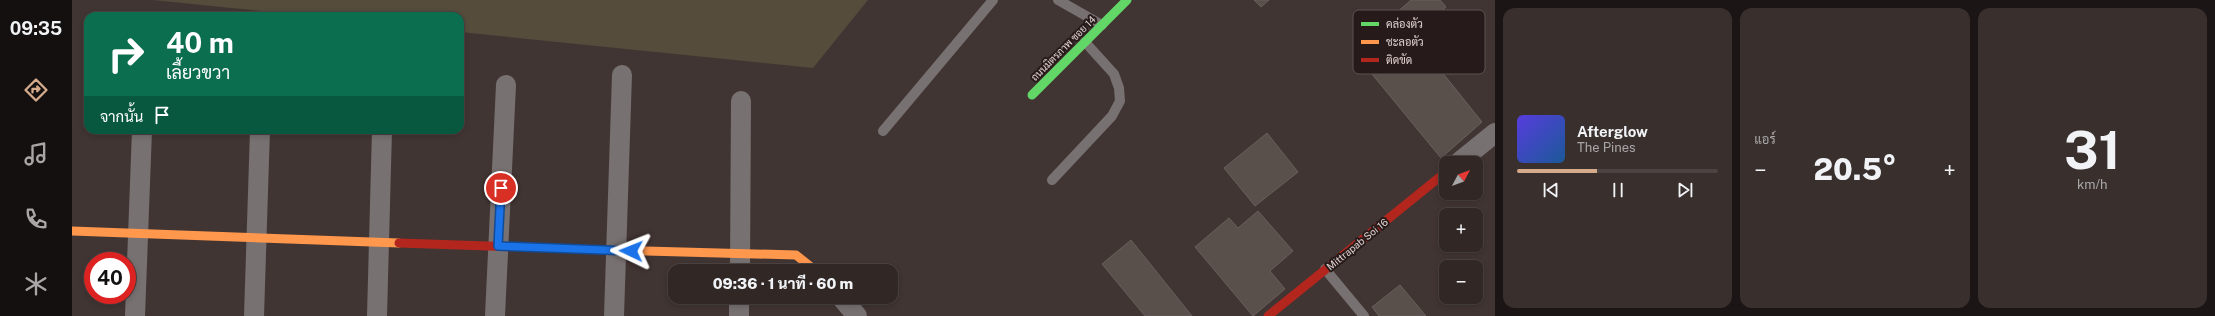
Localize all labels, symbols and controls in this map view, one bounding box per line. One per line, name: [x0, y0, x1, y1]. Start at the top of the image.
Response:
legend: [1353, 10, 1485, 74]
street label: ถนนมิตรภาพ ซอย 14: [1028, 13, 1098, 83]
text: คล่องตัว: [1386, 17, 1423, 30]
text: 09:35: [10, 18, 62, 39]
text: 40 m: [166, 26, 234, 59]
icon: right: [100, 28, 152, 80]
text: ชะลอตัว: [1386, 35, 1424, 48]
text: ติดขัด: [1386, 53, 1412, 66]
text: เลี้ยวขวา: [166, 62, 230, 83]
icon: directions: [22, 76, 50, 104]
icon: arrive: [151, 104, 173, 126]
text: จากนั้น: [100, 108, 143, 125]
text: 31: [2064, 120, 2121, 181]
text: Afterglow: [1577, 123, 1648, 140]
text: แอร์: [1754, 132, 1776, 147]
icon: music: [22, 140, 50, 168]
text: The Pines: [1577, 140, 1636, 155]
text: 20.5°: [1813, 151, 1897, 187]
north arrow: [1439, 156, 1483, 200]
map controls: [1439, 156, 1483, 304]
text: −: [1754, 157, 1767, 183]
text: +: [1943, 157, 1956, 183]
pin: [484, 171, 518, 205]
icon: arrive: [490, 177, 512, 199]
text: km/h: [2077, 177, 2108, 192]
icon: previous: [1540, 179, 1562, 201]
icon: pause: [1607, 179, 1629, 201]
icon: next: [1674, 179, 1696, 201]
icon: phone: [22, 205, 50, 233]
button: +: [1439, 208, 1483, 252]
street label: Mittrapab Soi 16: [1324, 216, 1390, 272]
position arrow: [610, 230, 652, 272]
speed limit sign: 40: [84, 252, 136, 304]
button: −: [1439, 260, 1483, 304]
icon: climate: [22, 270, 50, 298]
text: 09:36 · 1 นาที · 60 m: [713, 275, 853, 292]

